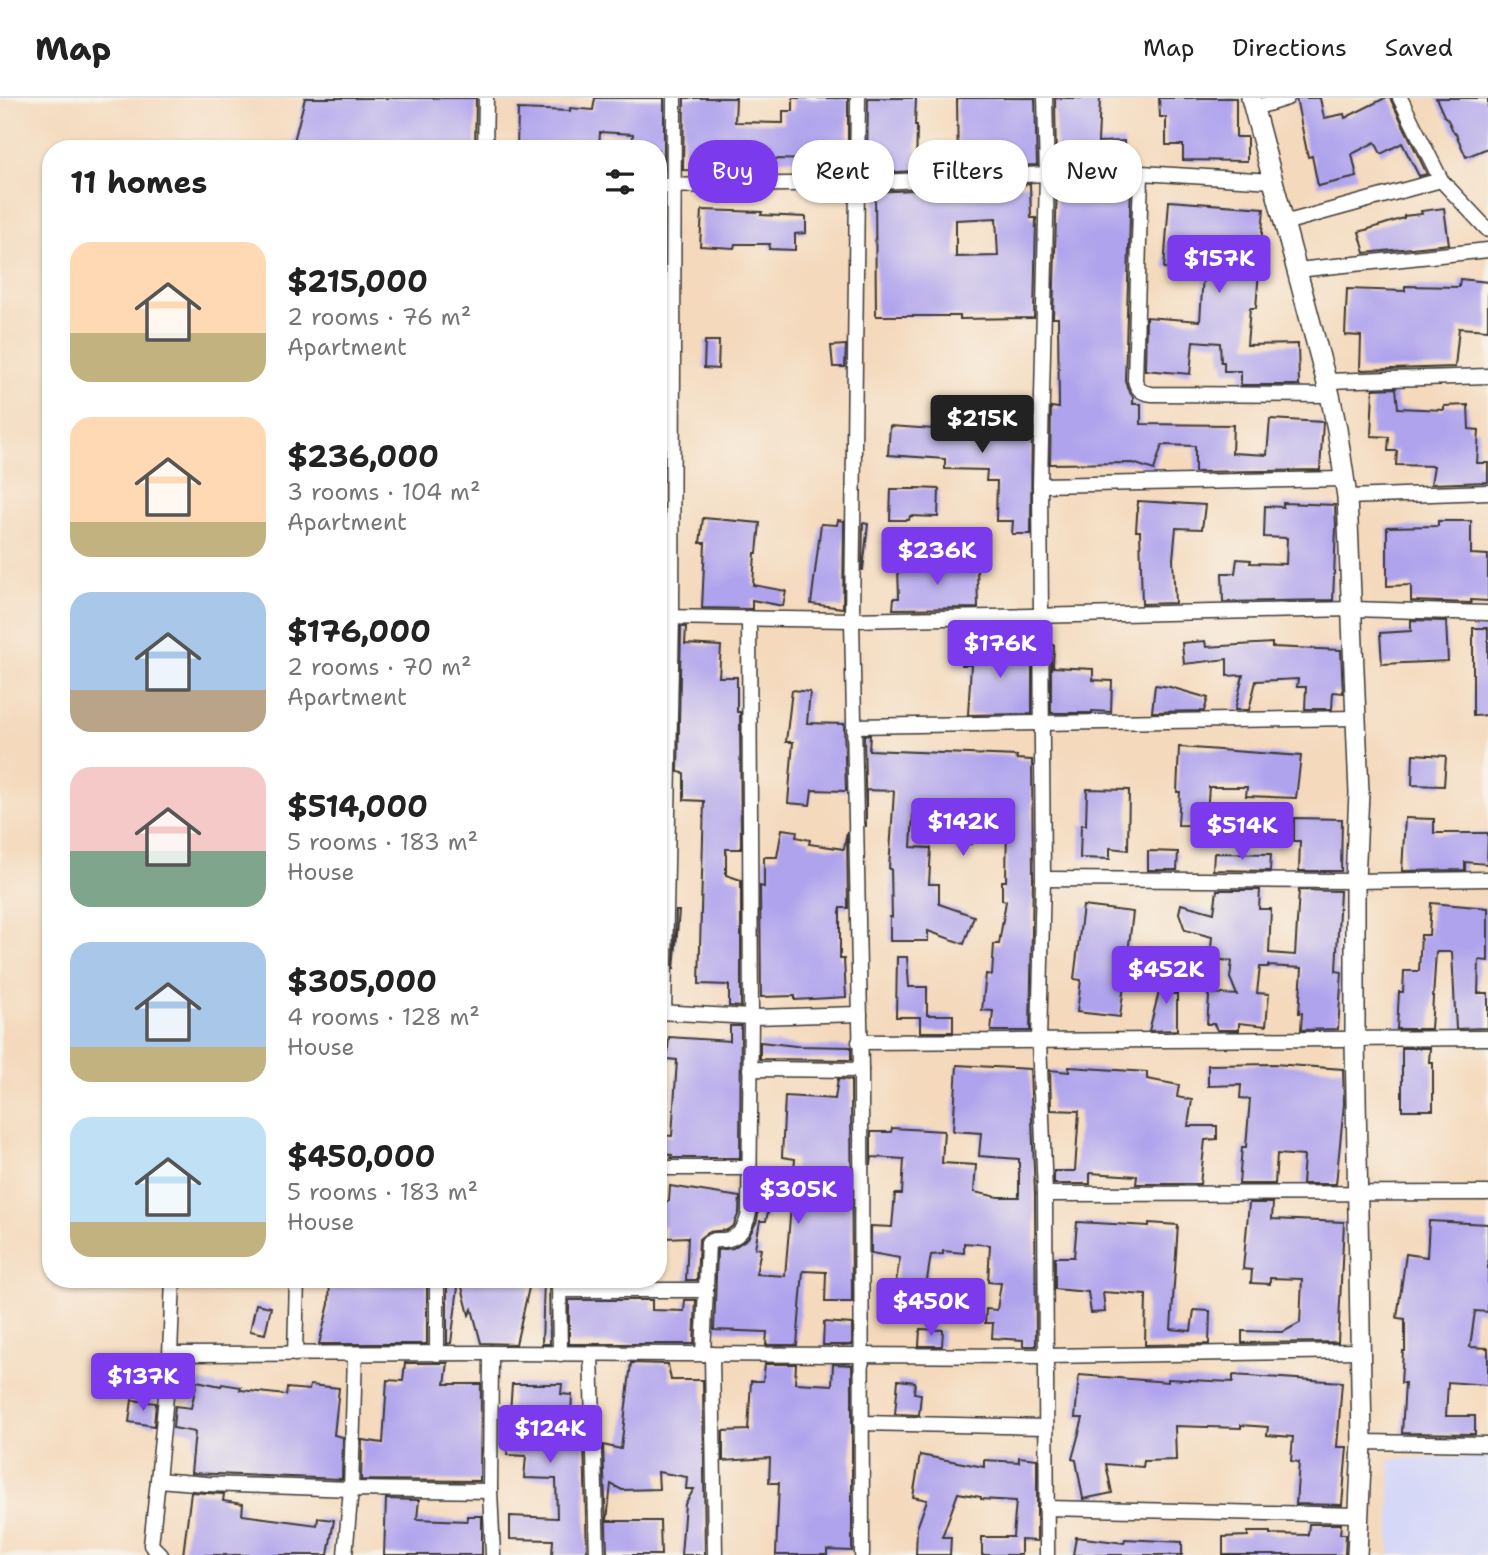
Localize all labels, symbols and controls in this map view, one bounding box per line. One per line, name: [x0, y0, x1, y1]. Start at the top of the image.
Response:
text: Map: [35, 26, 111, 71]
text: Map: [1143, 32, 1194, 64]
text: Directions: [1232, 32, 1347, 64]
text: Saved: [1385, 32, 1453, 64]
chip: Buy: [688, 140, 778, 203]
chip: Rent: [792, 140, 894, 203]
chip: Filters: [908, 140, 1028, 203]
chip: New: [1042, 140, 1142, 203]
text: 11 homes: [70, 162, 207, 203]
icon: filters: [601, 163, 639, 201]
pin: $157K: [1170, 236, 1268, 295]
text: $157K: [1183, 243, 1255, 273]
text: $215,000: [287, 261, 428, 302]
icon: home: [126, 270, 210, 354]
text: 2 rooms · 76 m²: [287, 302, 471, 332]
text: Apartment: [287, 332, 407, 362]
pin: $215K: [933, 396, 1031, 455]
text: $215K: [947, 403, 1017, 433]
text: $236,000: [287, 436, 439, 477]
icon: home: [126, 445, 210, 529]
text: 3 rooms · 104 m²: [287, 477, 480, 507]
text: Apartment: [287, 507, 407, 537]
pin: $236K: [888, 528, 986, 587]
text: $236K: [897, 535, 977, 565]
text: $176,000: [287, 611, 431, 652]
icon: home: [126, 620, 210, 704]
pin: $176K: [951, 620, 1049, 680]
text: $176K: [964, 628, 1036, 658]
text: 2 rooms · 70 m²: [287, 652, 472, 682]
text: Apartment: [287, 682, 407, 712]
text: $514,000: [287, 786, 428, 827]
icon: home: [126, 795, 210, 879]
pin: $142K: [914, 798, 1012, 858]
pin: $514K: [1193, 802, 1291, 862]
text: $142K: [927, 806, 999, 836]
text: $514K: [1206, 810, 1278, 840]
text: 5 rooms · 183 m²: [287, 827, 478, 857]
text: House: [287, 857, 355, 887]
pin: $452K: [1117, 946, 1215, 1006]
text: $452K: [1128, 954, 1204, 984]
text: $305,000: [287, 961, 437, 1002]
icon: home: [126, 970, 210, 1054]
text: 4 rooms · 128 m²: [287, 1002, 480, 1032]
text: House: [287, 1032, 355, 1062]
text: $450,000: [287, 1136, 436, 1177]
icon: home: [126, 1145, 210, 1229]
pin: $305K: [749, 1166, 847, 1226]
text: $305K: [759, 1174, 837, 1204]
text: 5 rooms · 183 m²: [287, 1177, 478, 1207]
text: House: [287, 1207, 355, 1237]
pin: $450K: [882, 1278, 980, 1338]
text: $450K: [892, 1286, 970, 1316]
pin: $137K: [94, 1354, 192, 1413]
text: $137K: [107, 1361, 179, 1391]
pin: $124K: [501, 1406, 599, 1465]
text: $124K: [514, 1413, 586, 1443]

